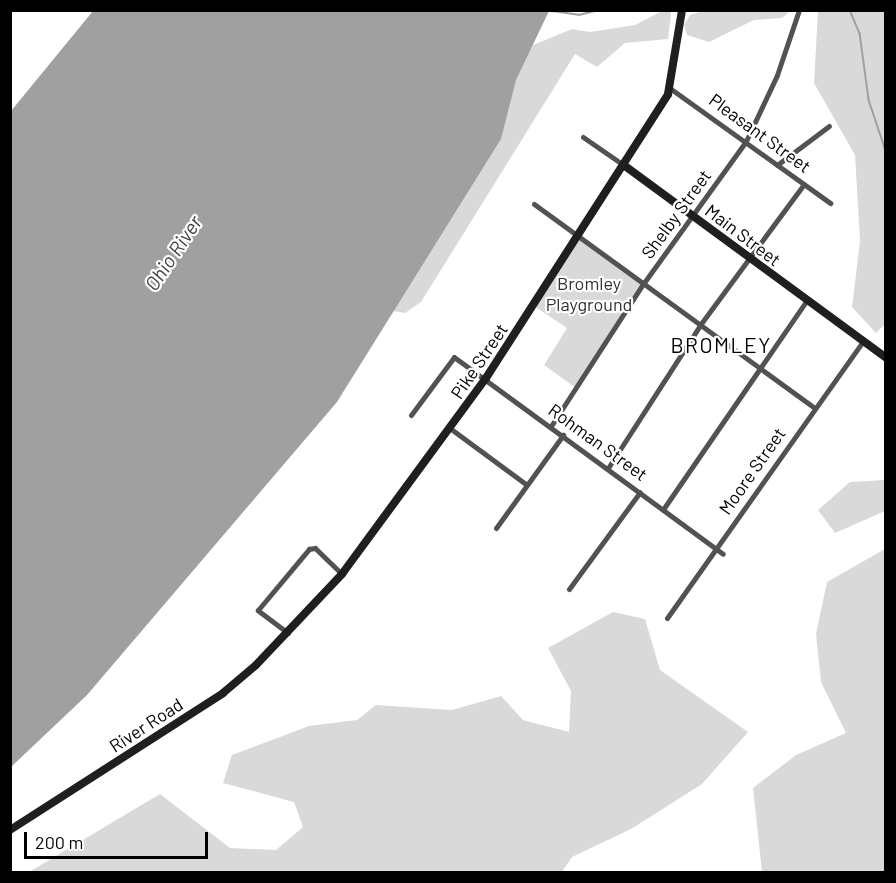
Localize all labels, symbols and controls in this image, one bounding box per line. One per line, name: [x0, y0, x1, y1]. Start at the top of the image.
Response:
street label: Pleasant Street: [705, 89, 815, 177]
street label: Shelby Street: [637, 165, 715, 263]
street label: Main Street: [701, 200, 785, 270]
water label: Ohio River: [139, 211, 207, 295]
park label: Bromley Playground: [546, 273, 632, 316]
street label: Pike Street: [446, 319, 512, 403]
district label: BROMLEY: [670, 332, 772, 358]
street label: Rohman Street: [544, 399, 652, 485]
street label: Moore Street: [714, 423, 790, 519]
street label: River Road: [105, 693, 187, 757]
scale bar: [27, 820, 212, 858]
text: 200 m: [35, 831, 83, 853]

